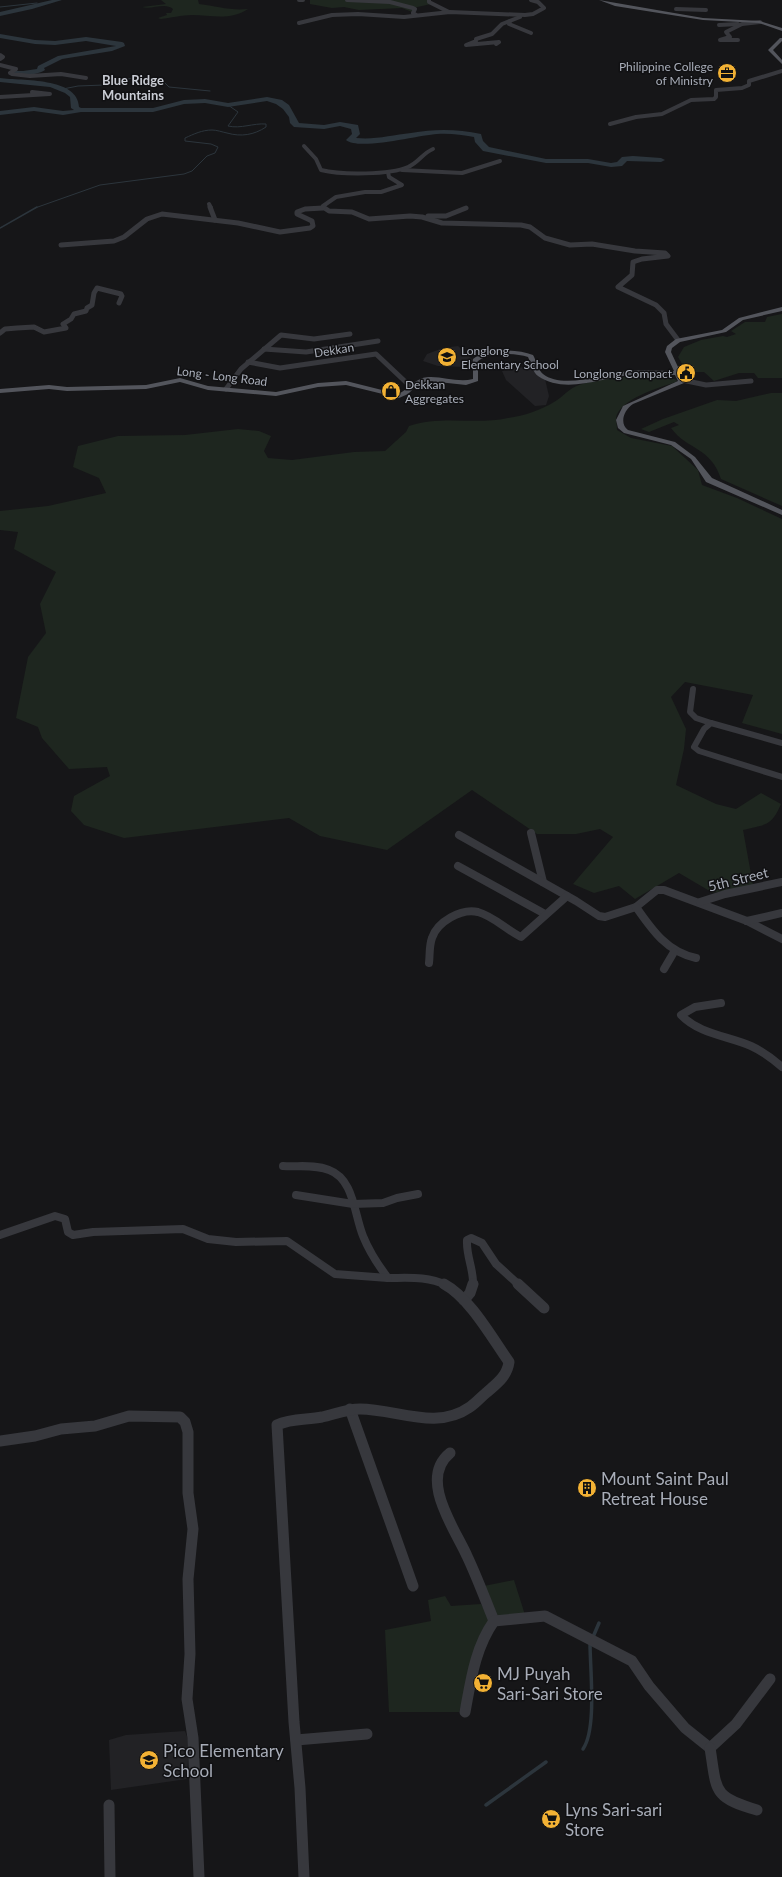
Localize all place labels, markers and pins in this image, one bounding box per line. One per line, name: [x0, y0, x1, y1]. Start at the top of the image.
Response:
place label: Philippine College of Ministry: [619, 59, 714, 88]
office icon: Philippine College of Ministry: [716, 62, 738, 84]
place label: Longlong Elementary School: [461, 343, 559, 372]
school or university icon: Longlong Elementary School: [436, 346, 458, 368]
public building icon: Longlong Compact: [675, 362, 697, 384]
place label: Longlong Compact: [574, 366, 673, 381]
place label: Dekkan Aggregates: [405, 377, 464, 406]
shop icon: Dekkan Aggregates: [380, 380, 402, 402]
place label: Mount Saint Paul Retreat House: [601, 1468, 729, 1509]
building icon: Mount Saint Paul Retreat House: [576, 1477, 598, 1499]
place label: MJ Puyah Sari-Sari Store: [497, 1663, 603, 1704]
supermarket icon: MJ Puyah Sari-Sari Store: [472, 1672, 494, 1694]
place label: Pico Elementary School: [163, 1740, 284, 1781]
school or university icon: Pico Elementary School: [138, 1749, 160, 1771]
place label: Lyns Sari-sari Store: [565, 1799, 662, 1840]
supermarket icon: Lyns Sari-sari Store: [540, 1808, 562, 1830]

